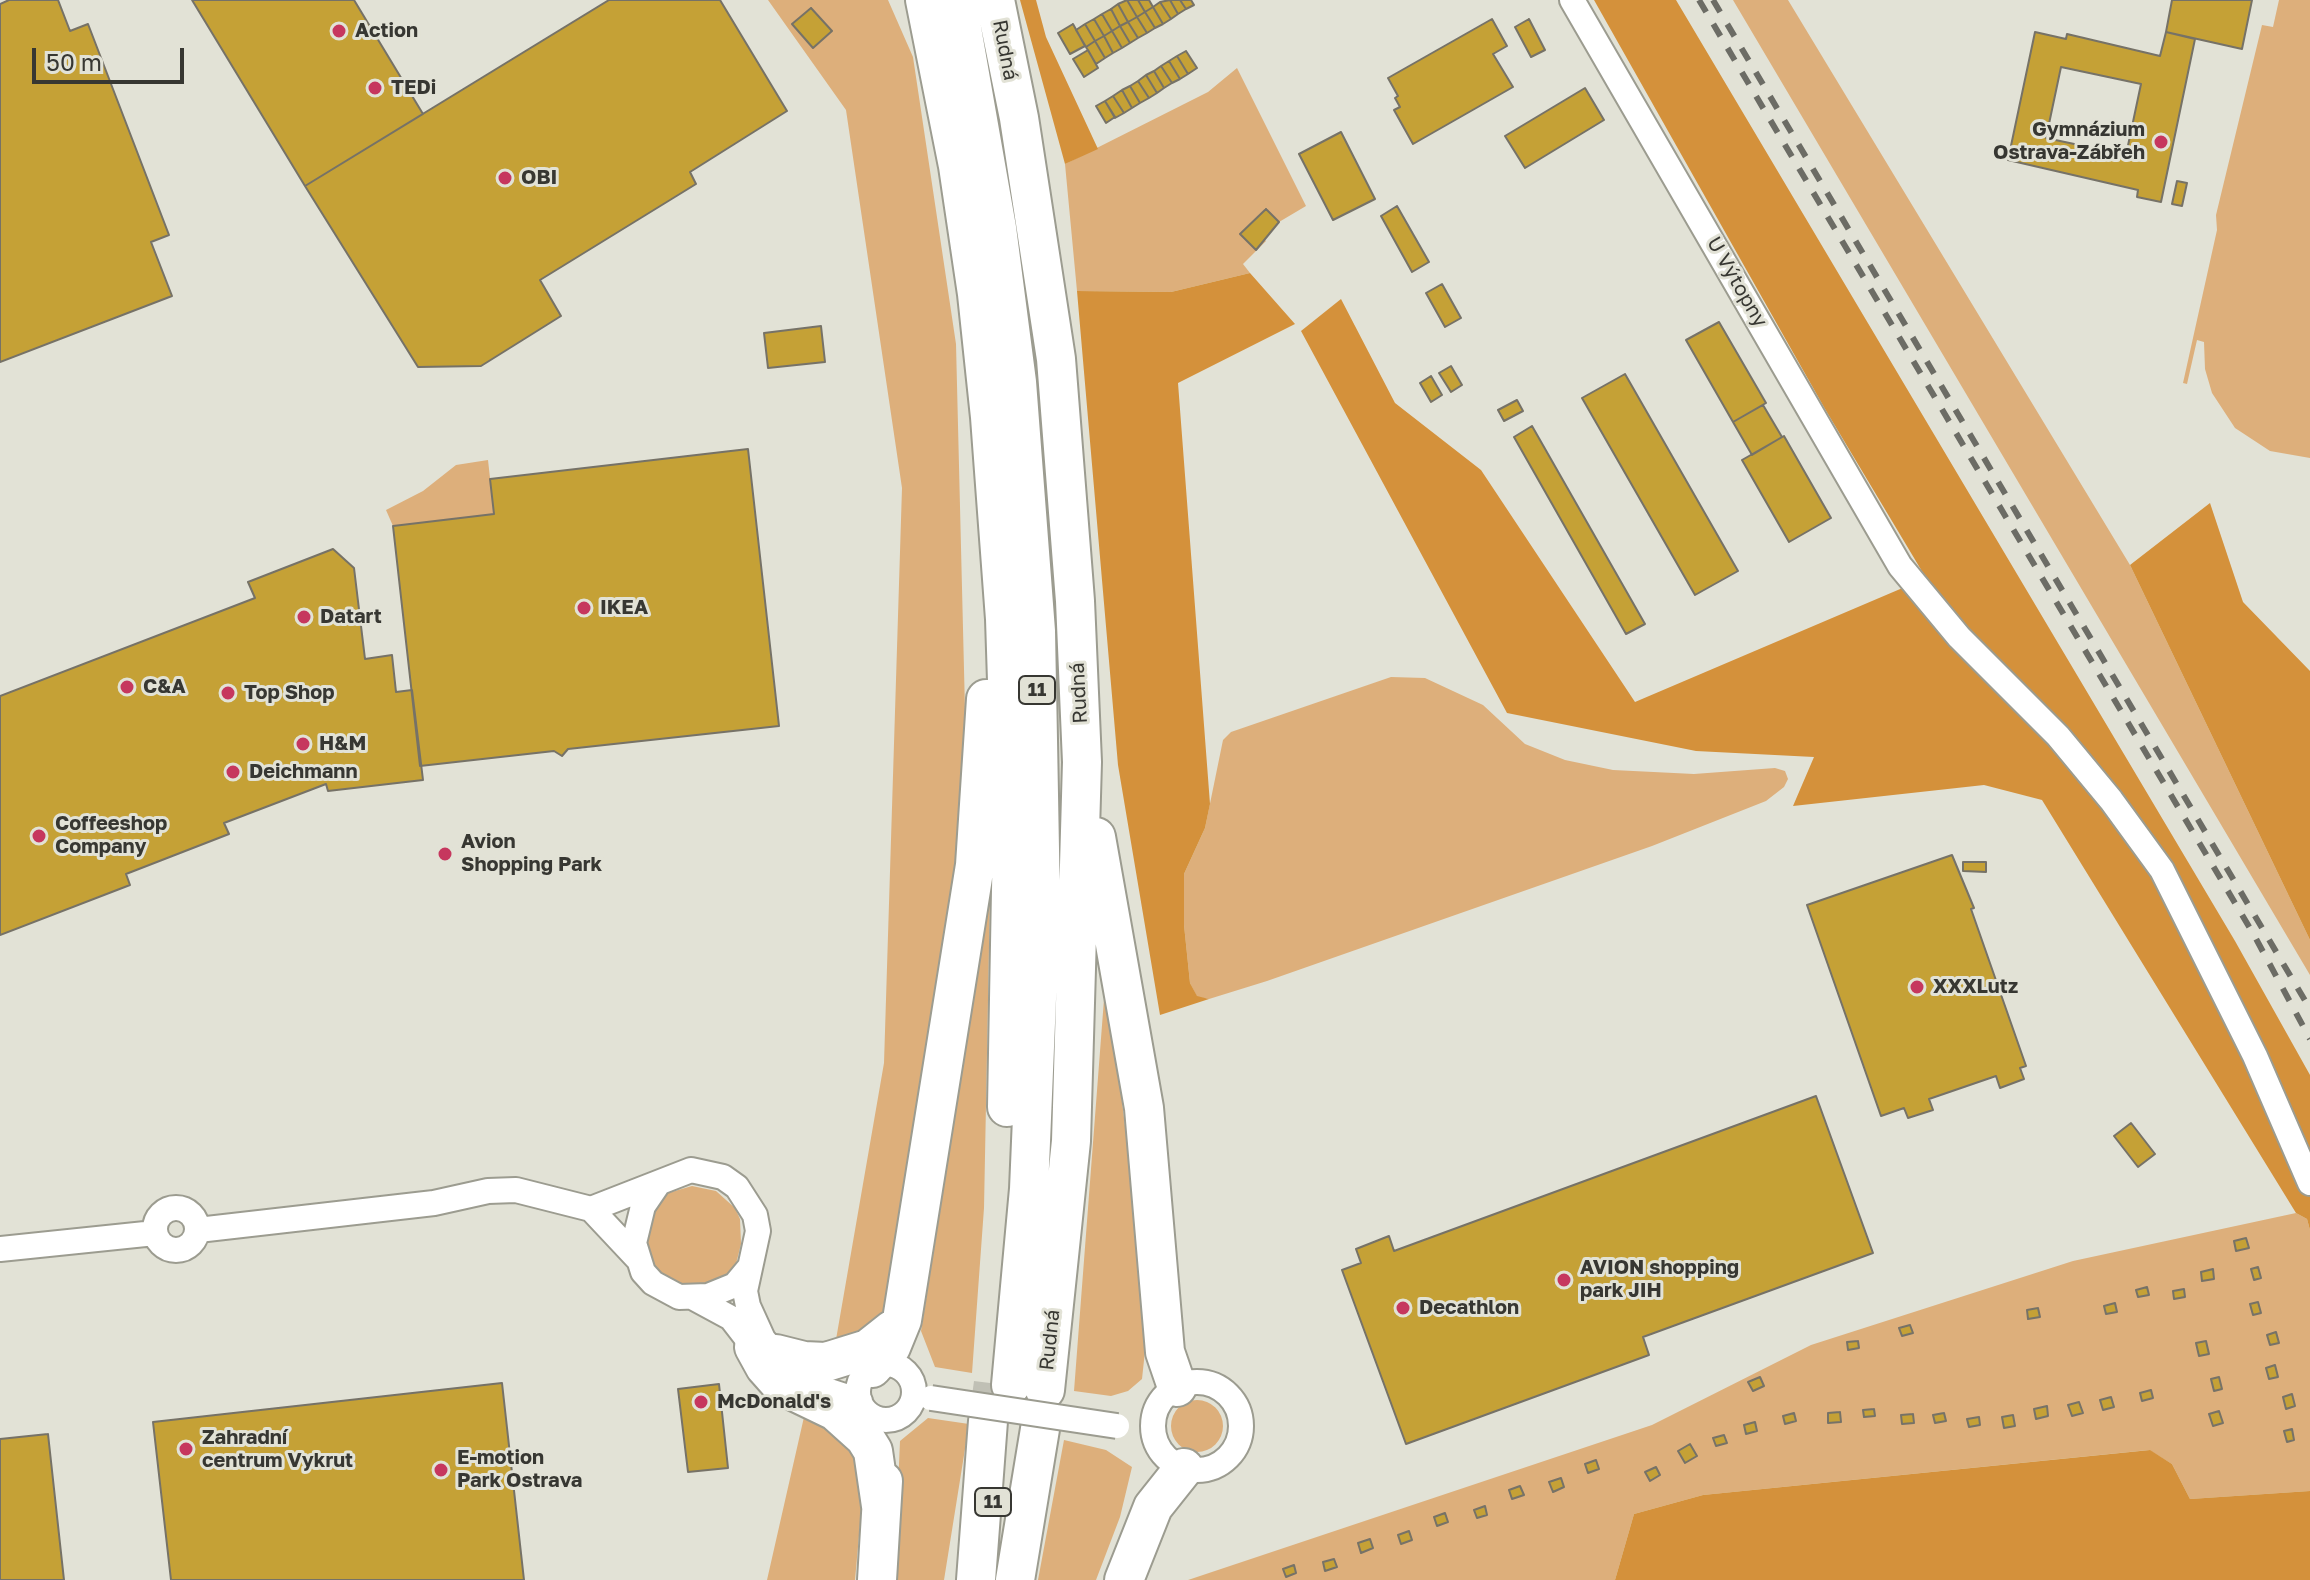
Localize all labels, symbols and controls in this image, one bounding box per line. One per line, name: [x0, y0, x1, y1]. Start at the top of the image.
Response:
street label: Rudná: [987, 18, 1023, 82]
place label: Action: [355, 19, 418, 43]
marker: Action: [330, 22, 348, 40]
scale bar: [36, 32, 188, 82]
text: 50 m: [46, 47, 102, 76]
place label: TEDi: [391, 76, 436, 100]
marker: TEDi: [366, 79, 384, 97]
place label: Gymnázium Ostrava-Zábřeh: [1993, 118, 2145, 165]
marker: Gymnázium Ostrava-Zábřeh: [2152, 133, 2170, 151]
place label: OBI: [521, 166, 557, 190]
marker: OBI: [496, 169, 514, 187]
street label: U Výtopny: [1702, 233, 1772, 331]
place label: IKEA: [600, 596, 648, 620]
marker: IKEA: [575, 599, 593, 617]
place label: Datart: [320, 605, 382, 629]
marker: Datart: [295, 608, 313, 626]
street label: Rudná: [1065, 662, 1093, 724]
place label: C&A: [143, 675, 186, 699]
road number: 11: [1019, 676, 1055, 704]
marker: C&A: [118, 678, 136, 696]
place label: Top Shop: [244, 681, 334, 705]
marker: Top Shop: [219, 684, 237, 702]
place label: H&M: [319, 732, 366, 756]
marker: H&M: [294, 735, 312, 753]
place label: Deichmann: [249, 760, 357, 784]
marker: Deichmann: [224, 763, 242, 781]
place label: Coffeeshop Company: [55, 812, 167, 859]
marker: Coffeeshop Company: [30, 827, 48, 845]
place label: Avion Shopping Park: [461, 830, 602, 877]
marker: Avion Shopping Park: [436, 845, 454, 863]
place label: XXXLutz: [1933, 975, 2018, 999]
marker: XXXLutz: [1908, 978, 1926, 996]
place label: AVION shopping park JIH: [1580, 1256, 1739, 1303]
marker: AVION shopping park JIH: [1555, 1271, 1573, 1289]
place label: Decathlon: [1419, 1296, 1519, 1320]
marker: Decathlon: [1394, 1299, 1412, 1317]
street label: Rudná: [1035, 1308, 1065, 1372]
place label: McDonald's: [717, 1390, 831, 1414]
marker: McDonald's: [692, 1393, 710, 1411]
place label: Zahradní centrum Vykrut: [202, 1426, 353, 1473]
marker: Zahradní centrum Vykrut: [177, 1440, 195, 1458]
place label: E-motion Park Ostrava: [457, 1446, 582, 1493]
marker: E-motion Park Ostrava: [432, 1461, 450, 1479]
road number: 11: [975, 1488, 1011, 1516]

